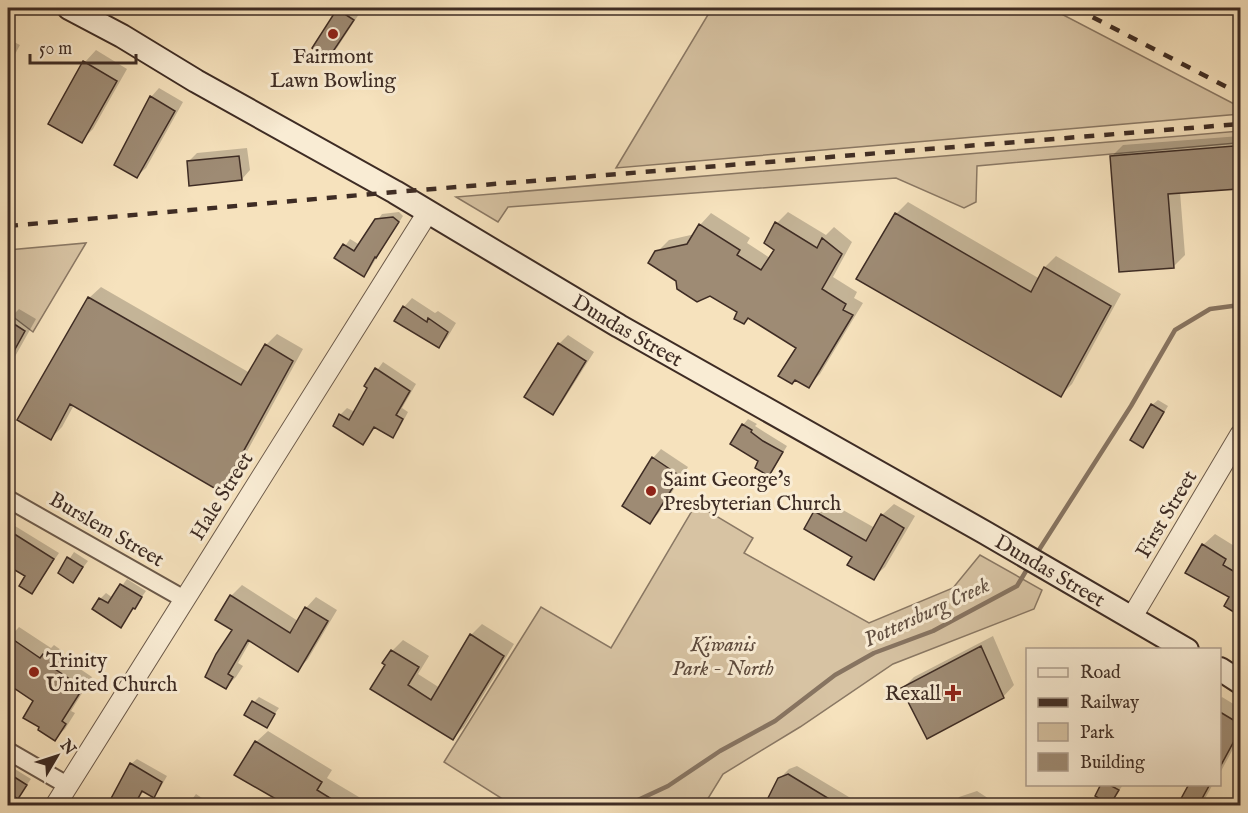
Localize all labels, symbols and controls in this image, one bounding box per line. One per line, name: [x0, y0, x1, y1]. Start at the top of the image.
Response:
scale bar: [30, 27, 136, 65]
marker: Fairmont Lawn Bowling: [326, 27, 340, 41]
text: 50 m: [39, 38, 72, 61]
place label: Fairmont Lawn Bowling: [270, 44, 397, 95]
street label: Dundas Street: [567, 289, 687, 374]
street label: Hale Street: [185, 448, 260, 546]
street label: First Street: [1130, 466, 1204, 564]
place label: Saint George's Presbyterian Church: [663, 467, 841, 518]
marker: Saint George's Presbyterian Church: [644, 484, 658, 498]
street label: Burslem Street: [44, 487, 168, 574]
street label: Dundas Street: [989, 529, 1109, 614]
water label: Pottersburg Creek: [859, 571, 995, 654]
park label: Kiwanis Park - North: [672, 632, 774, 683]
place label: Trinity United Church: [46, 648, 177, 699]
legend: [1026, 648, 1221, 786]
text: Road: [1080, 662, 1121, 685]
marker: Trinity United Church: [27, 665, 41, 679]
place label: Rexall: [885, 681, 941, 708]
marker: Rexall: [946, 686, 960, 700]
text: Railway: [1080, 692, 1139, 715]
text: Park: [1080, 722, 1115, 745]
north arrow: [27, 726, 87, 786]
text: N: [54, 735, 79, 760]
text: Building: [1080, 752, 1145, 775]

